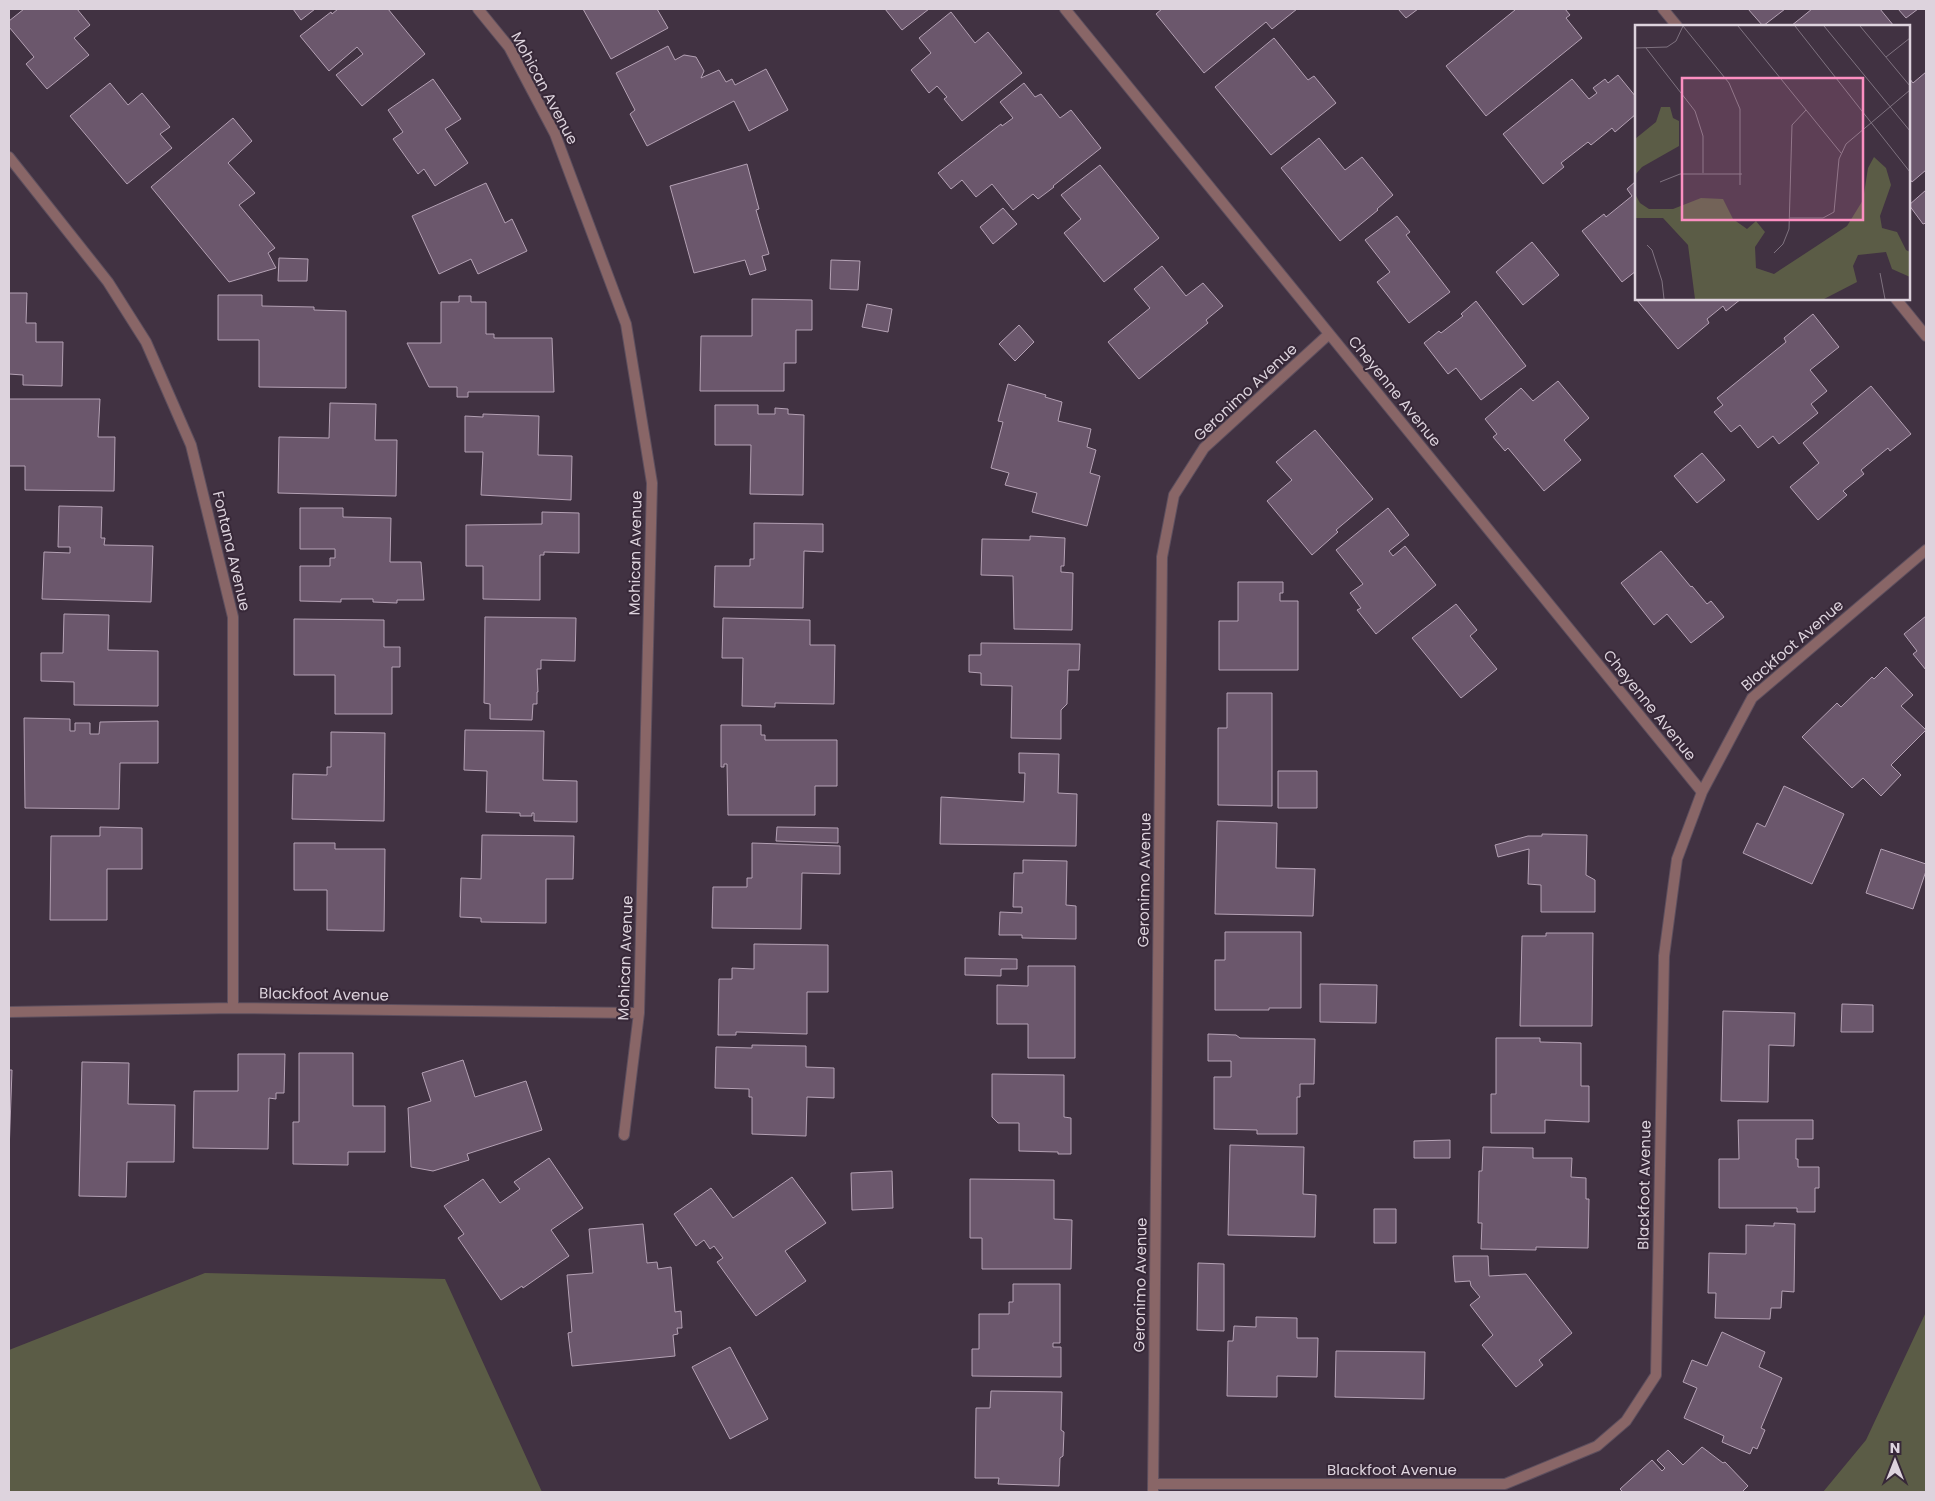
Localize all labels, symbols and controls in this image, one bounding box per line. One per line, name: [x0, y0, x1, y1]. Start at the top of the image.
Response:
inset map: [1635, 25, 1910, 300]
street label: Mohican Avenue: [506, 28, 584, 148]
street label: Cheyenne Avenue: [1344, 331, 1446, 451]
street label: Geronimo Avenue: [1189, 338, 1301, 446]
street label: Fontana Avenue: [208, 489, 256, 613]
street label: Mohican Avenue: [623, 490, 647, 616]
street label: Blackfoot Avenue: [1736, 595, 1848, 695]
street label: Cheyenne Avenue: [1599, 645, 1701, 765]
street label: Geronimo Avenue: [1132, 812, 1156, 948]
street label: Mohican Avenue: [612, 895, 638, 1021]
street label: Blackfoot Avenue: [259, 982, 389, 1006]
street label: Blackfoot Avenue: [1632, 1120, 1656, 1250]
street label: Geronimo Avenue: [1128, 1217, 1152, 1353]
north arrow: [1870, 1436, 1920, 1486]
text: N: [1890, 1438, 1900, 1458]
street label: Blackfoot Avenue: [1327, 1459, 1457, 1480]

